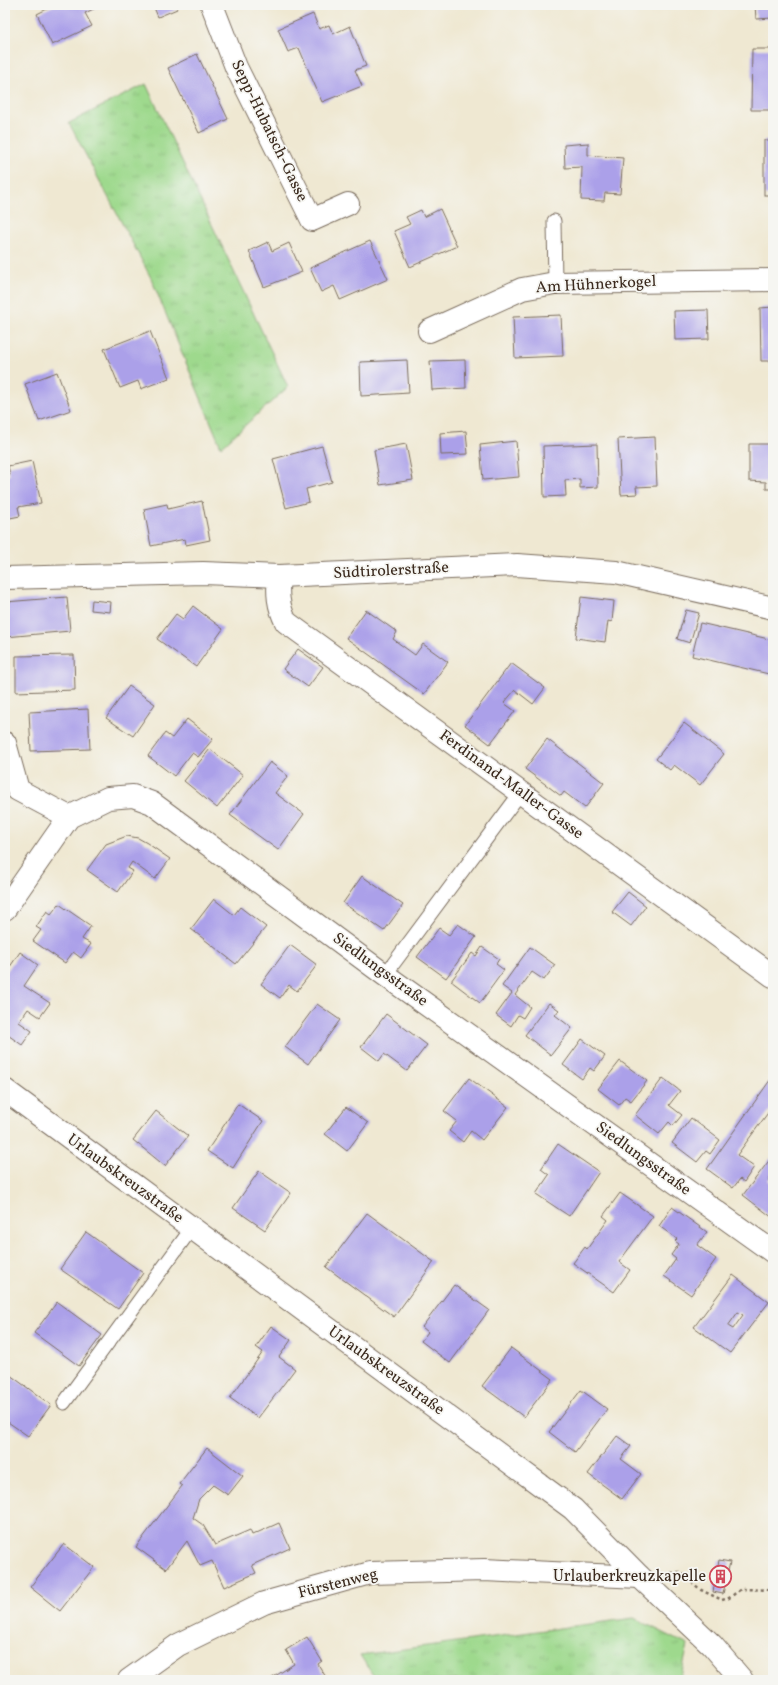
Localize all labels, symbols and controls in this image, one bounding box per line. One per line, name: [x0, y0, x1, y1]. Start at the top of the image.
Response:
street label: Sepp-Hubatsch-Gasse: [225, 56, 313, 206]
street label: Am Hühnerkogel: [535, 271, 657, 299]
street label: Südtirolerstraße: [333, 557, 449, 585]
street label: Ferdinand-Maller-Gasse: [434, 725, 588, 845]
street label: Siedlungsstraße: [328, 928, 432, 1012]
street label: Siedlungsstraße: [591, 1117, 695, 1201]
street label: Urlaubskreuzstraße: [62, 1129, 188, 1229]
street label: Urlaubskreuzstraße: [323, 1321, 449, 1421]
street label: Fürstenweg: [296, 1564, 380, 1604]
building icon: Urlauberkreuzkapelle: [708, 1564, 734, 1590]
place label: Urlauberkreuzkapelle: [553, 1566, 706, 1588]

